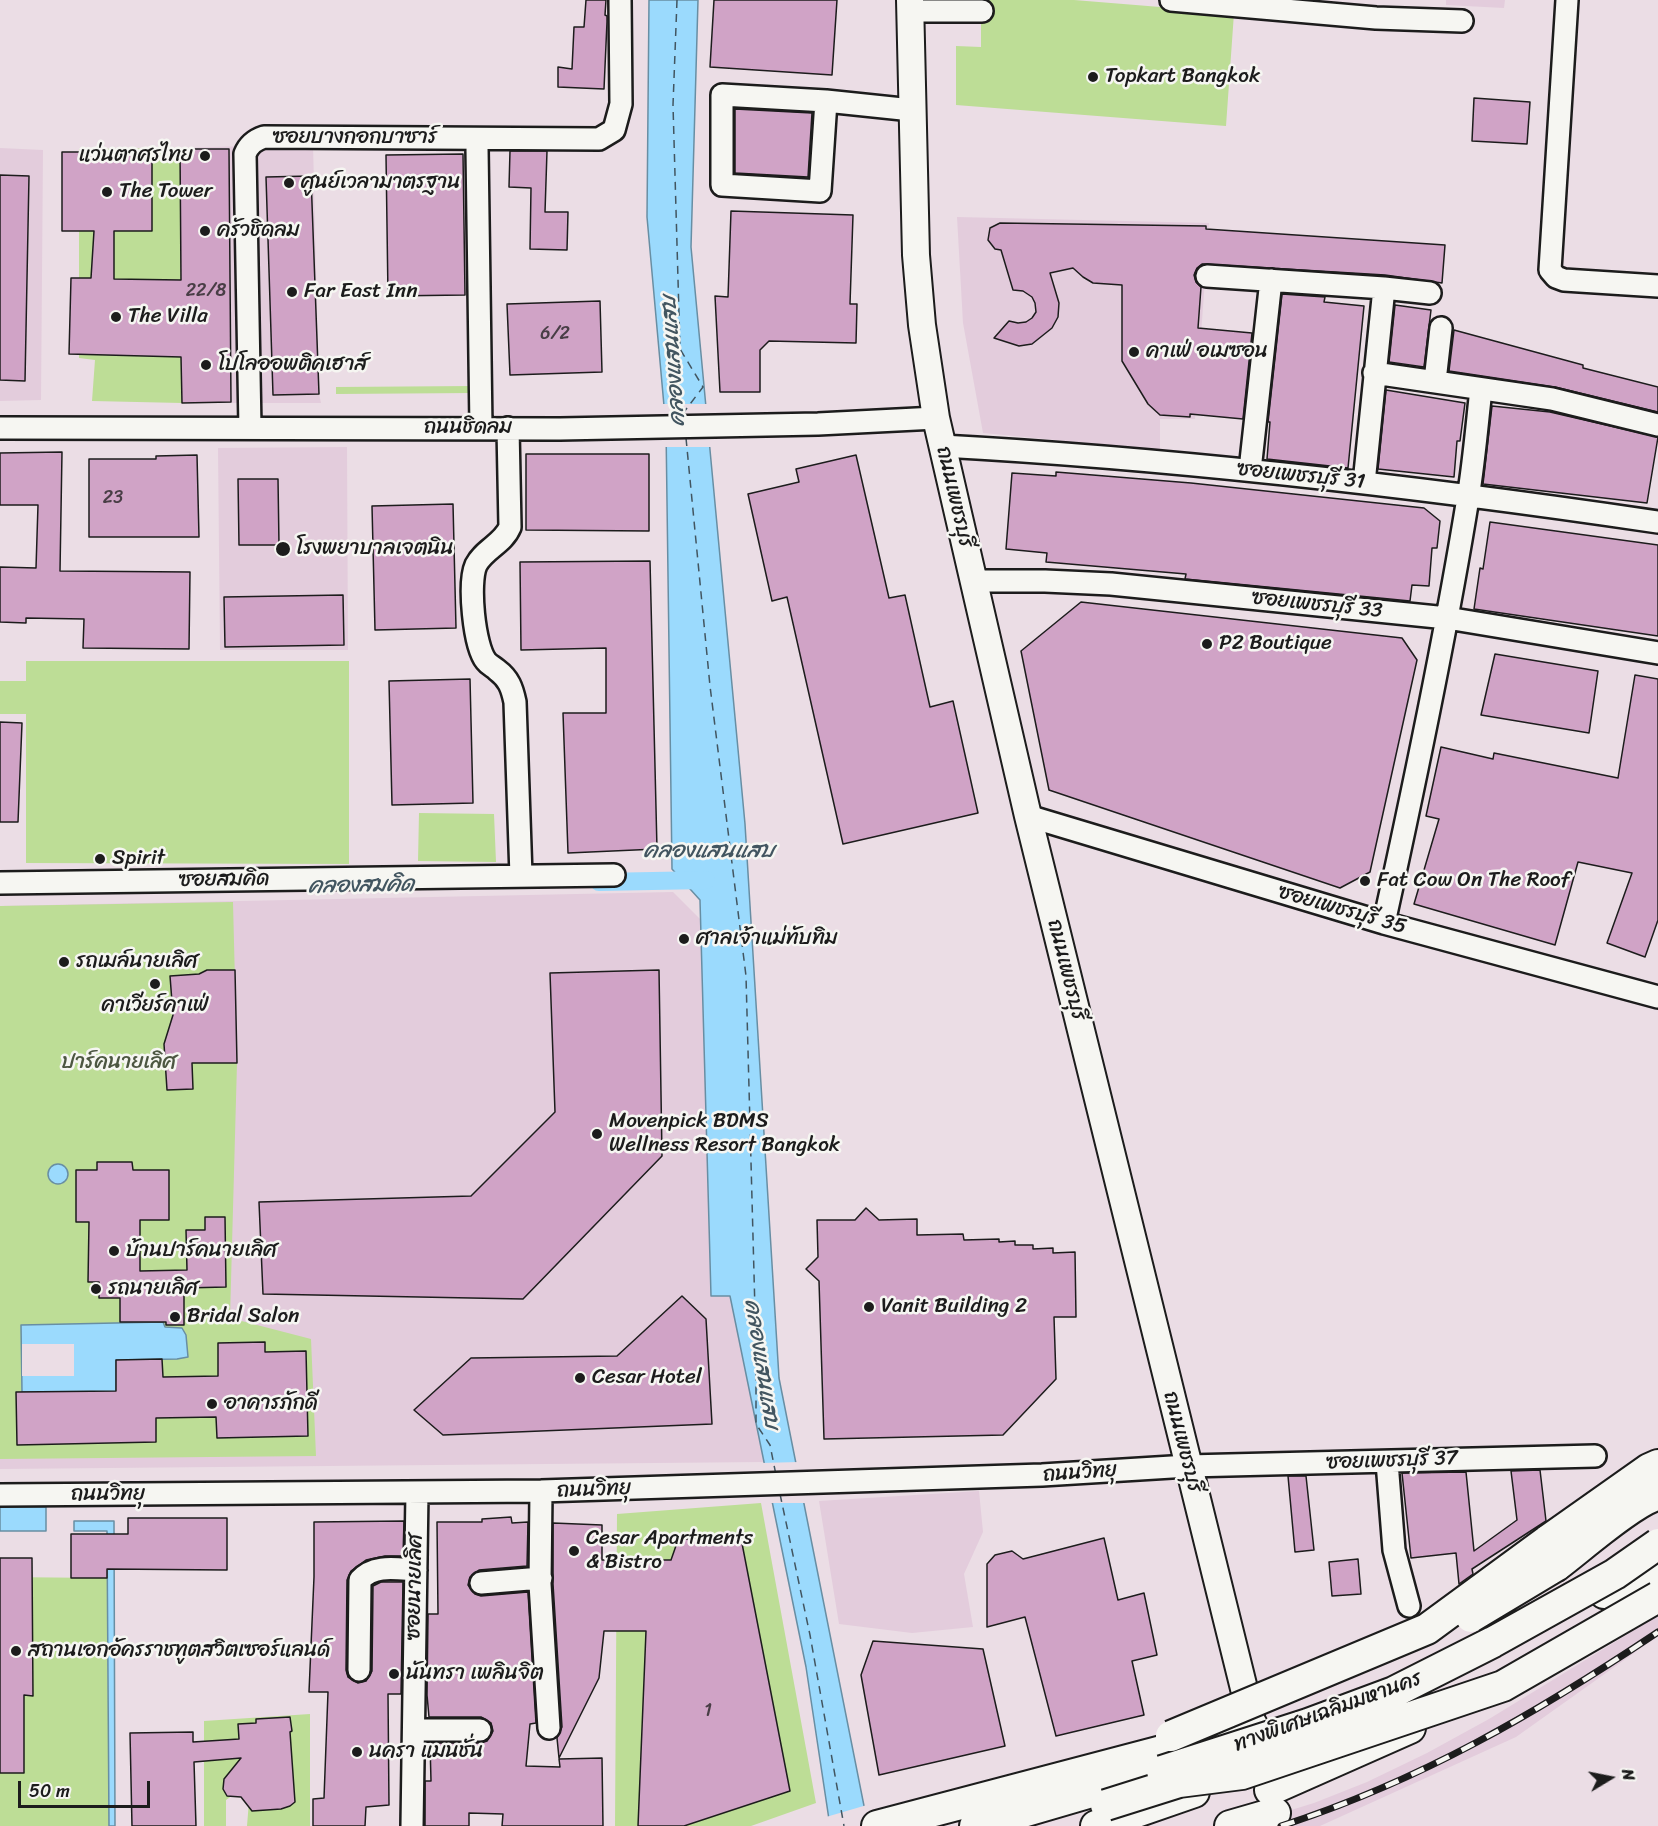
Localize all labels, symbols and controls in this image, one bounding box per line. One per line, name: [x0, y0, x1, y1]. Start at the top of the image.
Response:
place label: Topkart Bangkok: [1105, 64, 1260, 90]
marker: Topkart Bangkok: [1086, 70, 1100, 84]
street label: ซอยบางกอกบาซาร์: [273, 125, 437, 151]
place label: แว่นตาศรไทย: [79, 143, 193, 169]
marker: แว่นตาศรไทย: [198, 149, 212, 163]
place label: ศูนย์เวลามาตรฐาน: [301, 170, 461, 196]
marker: ศูนย์เวลามาตรฐาน: [282, 176, 296, 190]
place label: The Tower: [119, 179, 212, 205]
marker: The Tower: [100, 185, 114, 199]
place label: ครัวชิดลม: [217, 218, 300, 244]
marker: ครัวชิดลม: [198, 224, 212, 238]
place label: Far East Inn: [304, 279, 418, 305]
house number: 22/8: [186, 280, 226, 302]
marker: Far East Inn: [285, 285, 299, 299]
water label: คลองแสนแสบ: [656, 295, 692, 427]
place label: The Villa: [128, 304, 208, 330]
marker: The Villa: [109, 310, 123, 324]
house number: 6/2: [540, 323, 570, 345]
place label: คาเฟ่ อเมซอน: [1146, 339, 1268, 365]
marker: คาเฟ่ อเมซอน: [1127, 345, 1141, 359]
place label: โปโลออพติคเฮาส์: [218, 352, 368, 378]
marker: โปโลออพติคเฮาส์: [199, 358, 213, 372]
street label: ถนนชิดลม: [424, 415, 512, 441]
street label: ถนนเพชรบุรี: [930, 444, 978, 550]
street label: ซอยเพชรบุรี 31: [1236, 457, 1366, 495]
house number: 23: [103, 487, 123, 509]
place label: โรงพยาบาลเจตนิน: [296, 536, 454, 562]
marker: โรงพยาบาลเจตนิน: [274, 540, 292, 558]
street label: ซอยเพชรบุรี 33: [1250, 586, 1384, 624]
place label: P2 Boutique: [1219, 631, 1332, 657]
marker: P2 Boutique: [1200, 637, 1214, 651]
water label: คลองแสนแสบ: [644, 838, 774, 864]
place label: Spirit: [112, 846, 165, 872]
marker: Spirit: [93, 852, 107, 866]
street label: ซอยสมคิด: [179, 867, 269, 893]
place label: Fat Cow On The Roof: [1377, 868, 1570, 894]
water label: คลองสมคิด: [308, 872, 414, 900]
marker: Fat Cow On The Roof: [1358, 874, 1372, 888]
street label: ซอยเพชรบุรี 35: [1275, 880, 1409, 940]
street label: ถนนเพชรบุรี: [1041, 917, 1091, 1023]
place label: ศาลเจ้าแม่ทับทิม: [696, 926, 838, 952]
marker: ศาลเจ้าแม่ทับทิม: [677, 932, 691, 946]
place label: รถเมล์นายเลิศ: [76, 949, 198, 975]
marker: รถเมล์นายเลิศ: [57, 955, 71, 969]
marker: คาเวียร์คาเฟ่: [148, 977, 162, 991]
place label: คาเวียร์คาเฟ่: [101, 993, 209, 1019]
park label: ปาร์คนายเลิศ: [62, 1050, 176, 1076]
place label: Movenpick BDMS Wellness Resort Bangkok: [609, 1109, 840, 1159]
marker: Movenpick BDMS Wellness Resort Bangkok: [590, 1127, 604, 1141]
place label: บ้านปาร์คนายเลิศ: [126, 1238, 277, 1264]
marker: บ้านปาร์คนายเลิศ: [107, 1244, 121, 1258]
place label: รถนายเลิศ: [108, 1276, 198, 1302]
marker: รถนายเลิศ: [89, 1282, 103, 1296]
place label: Vanit Building 2: [881, 1294, 1027, 1320]
water label: คลองแสนแสบ: [738, 1297, 784, 1431]
marker: Vanit Building 2: [862, 1300, 876, 1314]
place label: Bridal Salon: [187, 1304, 299, 1330]
marker: Bridal Salon: [168, 1310, 182, 1324]
place label: Cesar Hotel: [592, 1365, 702, 1391]
marker: Cesar Hotel: [573, 1371, 587, 1385]
street label: ถนนเพชรบุรี: [1157, 1389, 1207, 1495]
place label: อาคารภักดี: [224, 1391, 318, 1417]
marker: อาคารภักดี: [205, 1397, 219, 1411]
street label: ซอยเพชรบุรี 37: [1326, 1446, 1458, 1476]
street label: ถนนวิทยุ: [1042, 1458, 1118, 1488]
street label: ถนนวิทยุ: [556, 1476, 632, 1504]
street label: ถนนวิทยุ: [71, 1482, 145, 1508]
place label: Cesar Apartments & Bistro: [586, 1526, 753, 1576]
street label: ซอยนายเลิศ: [401, 1534, 429, 1640]
marker: Cesar Apartments & Bistro: [567, 1544, 581, 1558]
place label: สถานเอกอัครราชทูตสวิตเซอร์แลนด์: [28, 1638, 330, 1664]
marker: สถานเอกอัครราชทูตสวิตเซอร์แลนด์: [9, 1644, 23, 1658]
place label: นันทรา เพลินจิต: [406, 1661, 544, 1687]
street label: ทางพิเศษเฉลิมมหานคร: [1230, 1666, 1426, 1758]
marker: นันทรา เพลินจิต: [387, 1667, 401, 1681]
house number: 1: [704, 1700, 712, 1722]
place label: นครา แมนชั่น: [369, 1739, 483, 1765]
marker: นครา แมนชั่น: [350, 1745, 364, 1759]
north arrow: [1580, 1748, 1640, 1808]
text: N: [1613, 1767, 1643, 1783]
scale bar: [21, 1769, 153, 1807]
text: 50 m: [29, 1775, 70, 1807]

